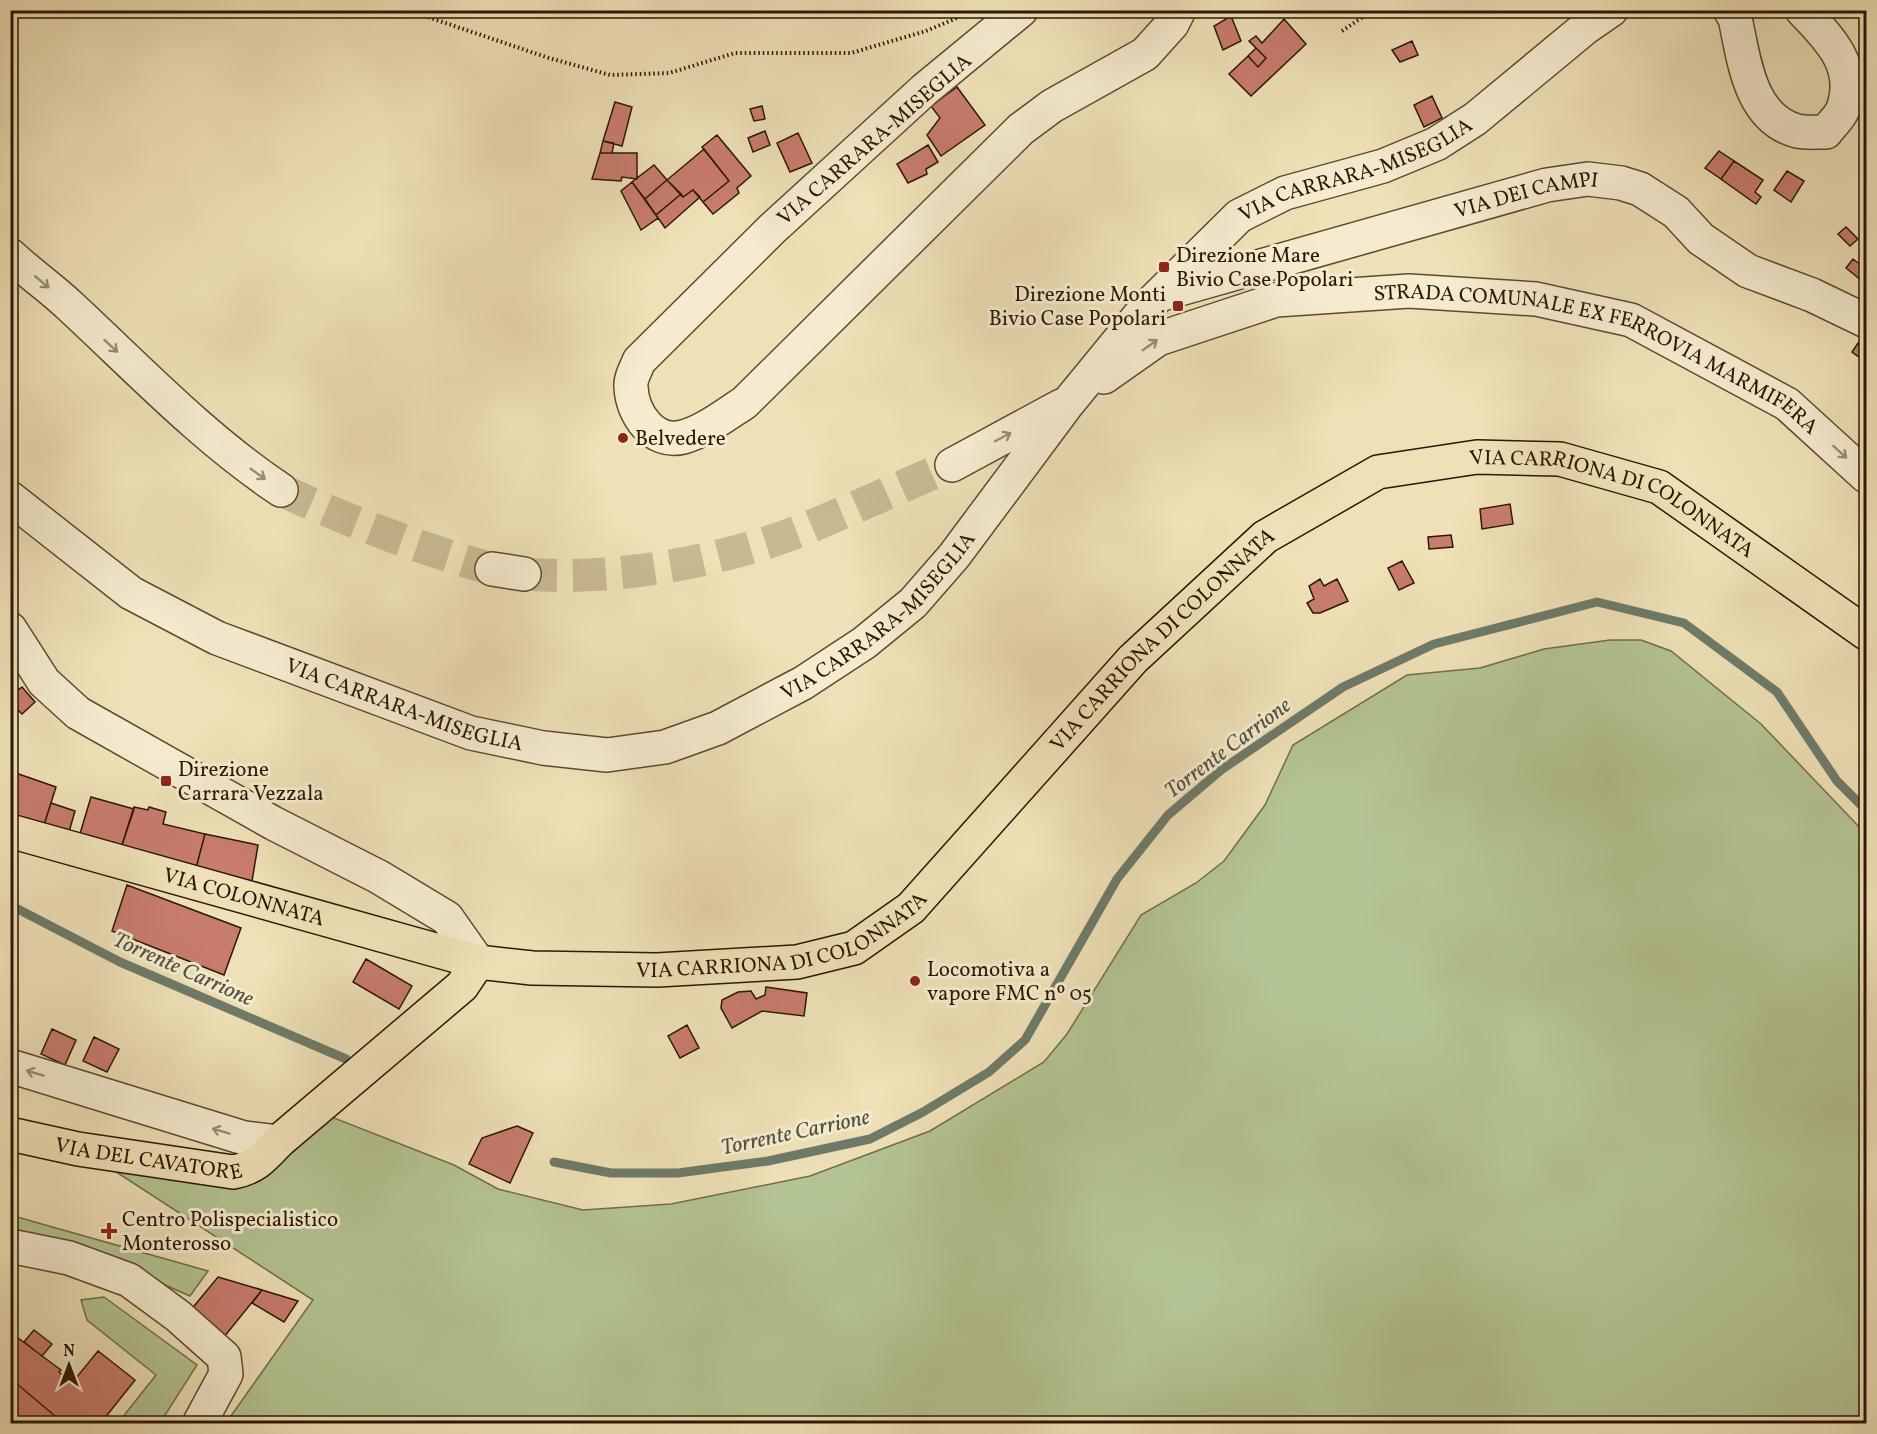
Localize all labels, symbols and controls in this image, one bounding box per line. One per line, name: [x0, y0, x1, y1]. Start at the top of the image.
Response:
street label: VIA CARRARA-MISEGLIA: [771, 47, 979, 233]
street label: VIA CARRARA-MISEGLIA: [1234, 111, 1479, 230]
street label: VIA DEI CAMPI: [1451, 166, 1600, 227]
place label: Direzione Mare Bivio Case Popolari: [1176, 242, 1353, 295]
marker: Direzione Mare Bivio Case Popolari: [1157, 260, 1171, 274]
one-way arrow: [33, 275, 49, 288]
street label: STRADA COMUNALE EX FERROVIA MARMIFERA: [1373, 278, 1824, 442]
place label: Direzione Monti Bivio Case Popolari: [989, 281, 1166, 334]
marker: Direzione Monti Bivio Case Popolari: [1171, 299, 1185, 313]
one-way arrow: [104, 339, 119, 353]
one-way arrow: [1141, 339, 1157, 351]
place label: Belvedere: [635, 425, 726, 454]
marker: Belvedere: [616, 431, 630, 445]
one-way arrow: [994, 431, 1012, 442]
street label: VIA CARRIONA DI COLONNATA: [1468, 443, 1760, 566]
one-way arrow: [1832, 445, 1847, 459]
one-way arrow: [249, 468, 266, 480]
street label: VIA CARRIONA DI COLONNATA: [1044, 521, 1280, 759]
street label: VIA CARRARA-MISEGLIA: [776, 526, 983, 708]
street label: VIA CARRARA-MISEGLIA: [281, 652, 525, 759]
water label: Torrente Carrione: [1159, 691, 1298, 807]
place label: Direzione Carrara Vezzala: [178, 756, 324, 809]
marker: Direzione Carrara Vezzala: [159, 774, 173, 788]
street label: VIA COLONNATA: [160, 862, 328, 934]
street label: VIA CARRIONA DI COLONNATA: [636, 886, 935, 986]
water label: Torrente Carrione: [108, 925, 258, 1015]
place label: Locomotiva a vapore FMC nº 05: [927, 956, 1092, 1009]
marker: Locomotiva a vapore FMC nº 05: [908, 974, 922, 988]
one-way arrow: [26, 1067, 45, 1078]
water label: Torrente Carrione: [718, 1103, 873, 1164]
one-way arrow: [212, 1125, 231, 1136]
street label: VIA DEL CAVATORE: [52, 1131, 246, 1188]
place label: Centro Polispecialistico Monterosso: [122, 1206, 338, 1259]
marker: Centro Polispecialistico Monterosso: [100, 1222, 118, 1240]
north arrow: [39, 1335, 99, 1395]
text: N: [63, 1341, 75, 1363]

